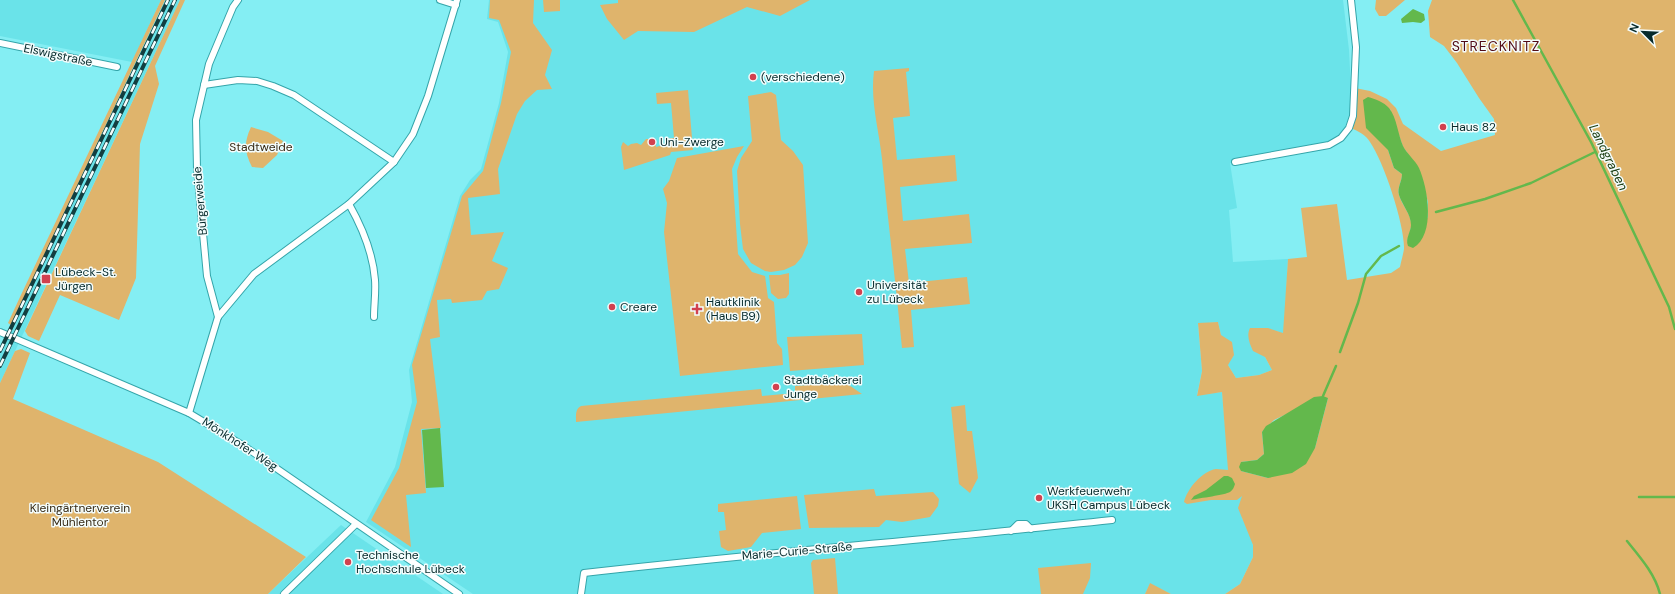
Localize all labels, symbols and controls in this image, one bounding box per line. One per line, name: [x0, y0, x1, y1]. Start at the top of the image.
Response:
north arrow: [1623, 12, 1663, 52]
text: N: [1626, 21, 1642, 34]
district label: STRECKNITZ: [1452, 37, 1540, 55]
street label: Elswigstraße: [22, 40, 94, 70]
place label: (verschiedene): [761, 69, 845, 85]
marker: (verschiedene): [748, 72, 758, 82]
place label: Haus 82: [1451, 119, 1496, 135]
water label: Landgraben: [1585, 121, 1632, 193]
marker: Haus 82: [1438, 122, 1448, 132]
place label: Uni-Zwerge: [660, 134, 724, 150]
marker: Uni-Zwerge: [647, 137, 657, 147]
park label: Stadtweide: [229, 139, 293, 155]
street label: Bürgerweide: [189, 166, 211, 236]
place label: Lübeck-St. Jürgen: [55, 264, 116, 294]
marker: Lübeck-St. Jürgen: [40, 273, 52, 285]
place label: Universität zu Lübeck: [867, 277, 927, 307]
marker: Universität zu Lübeck: [854, 287, 864, 297]
place label: Hautklinik (Haus B9): [706, 294, 760, 324]
place label: Creare: [620, 299, 657, 315]
marker: Creare: [607, 302, 617, 312]
marker: Hautklinik (Haus B9): [691, 303, 703, 315]
place label: Stadtbäckerei Junge: [784, 372, 862, 402]
marker: Stadtbäckerei Junge: [771, 382, 781, 392]
street label: Mönkhofer Weg: [199, 414, 281, 475]
place label: Werkfeuerwehr UKSH Campus Lübeck: [1047, 483, 1170, 513]
marker: Werkfeuerwehr UKSH Campus Lübeck: [1034, 493, 1044, 503]
park label: Kleingärtnerverein Mühlentor: [30, 500, 130, 530]
street label: Marie-Curie-Straße: [741, 538, 853, 564]
place label: Technische Hochschule Lübeck: [356, 547, 465, 577]
marker: Technische Hochschule Lübeck: [343, 557, 353, 567]

